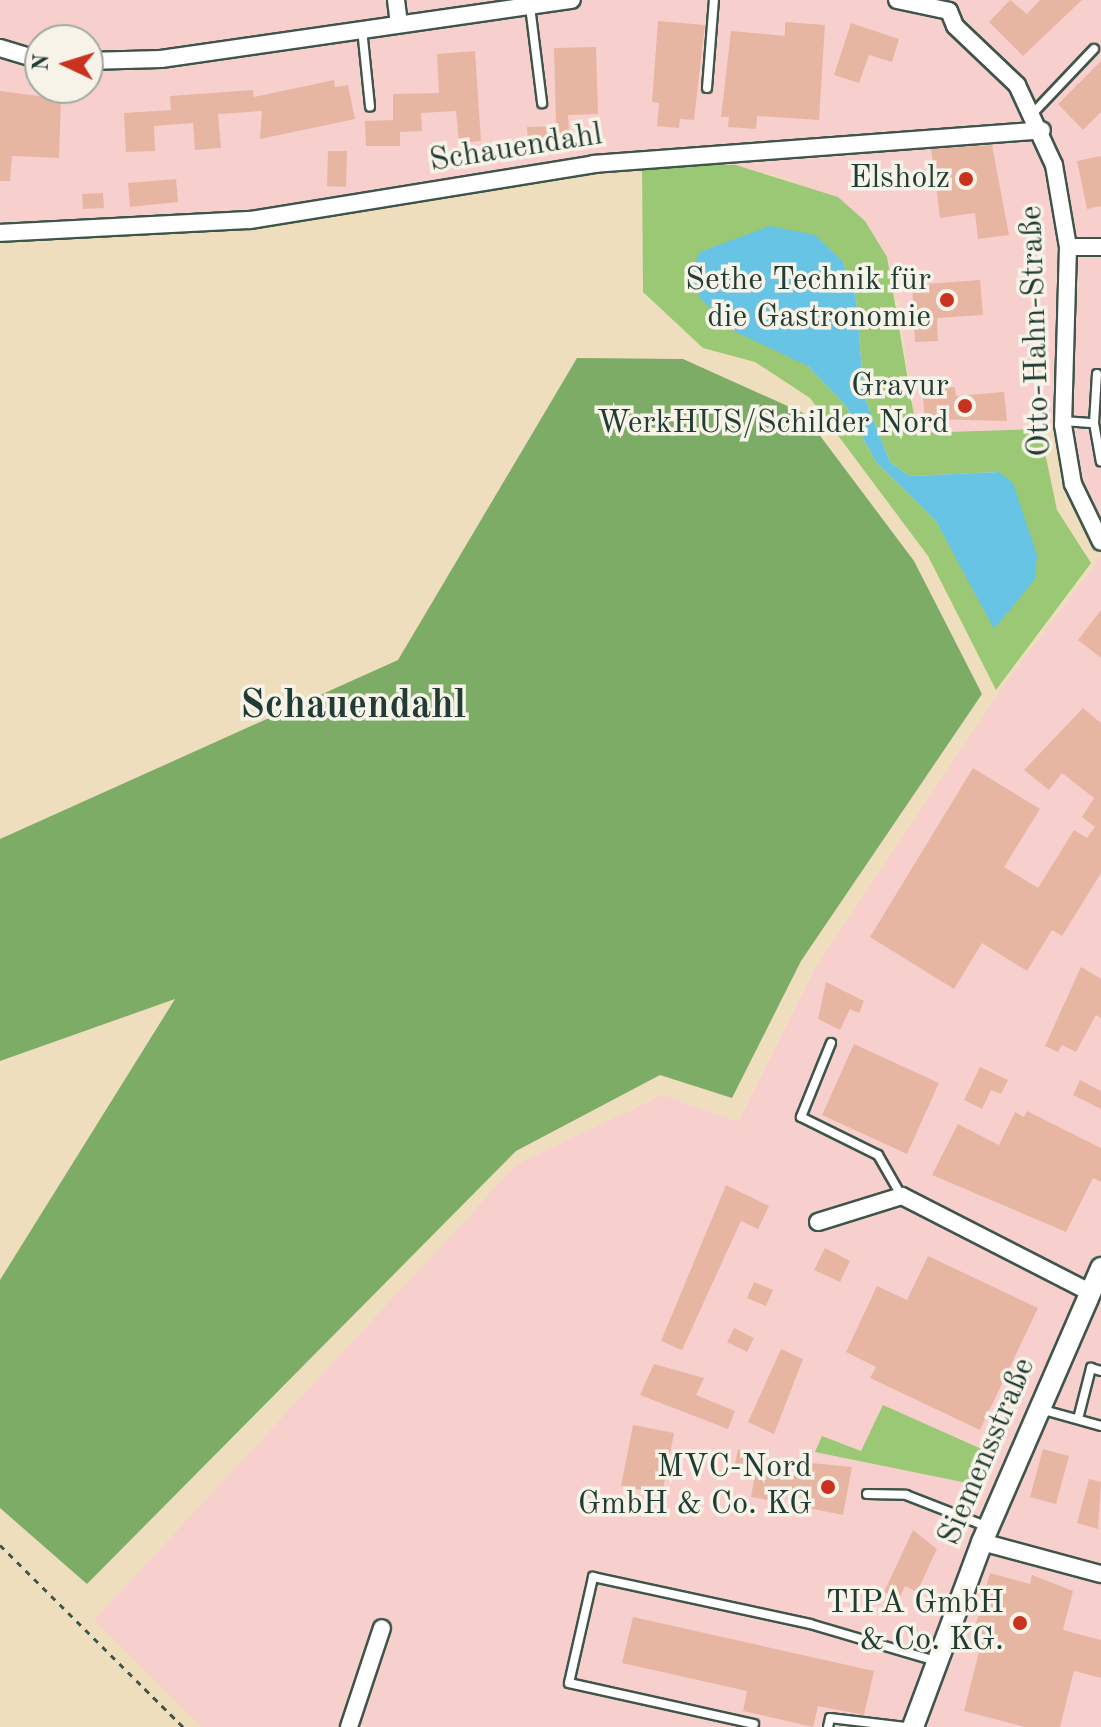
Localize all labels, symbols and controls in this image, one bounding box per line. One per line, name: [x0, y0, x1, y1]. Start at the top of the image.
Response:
north arrow: [24, 24, 104, 104]
text: N: [30, 53, 54, 72]
street label: Schauendahl: [427, 116, 605, 182]
place label: Elsholz: [849, 160, 950, 198]
marker: Elsholz: [957, 170, 975, 188]
street label: Otto-Hahn-Straße: [1013, 205, 1061, 457]
place label: Sethe Technik für die Gastronomie: [685, 263, 931, 338]
marker: Sethe Technik für die Gastronomie: [938, 291, 956, 309]
place label: Gravur WerkHUS/Schilder Nord: [597, 369, 949, 444]
marker: Gravur WerkHUS/Schilder Nord: [956, 397, 974, 415]
district label: Schauendahl: [240, 683, 466, 731]
street label: Siemensstraße: [931, 1352, 1045, 1552]
place label: MVC-Nord GmbH & Co. KG: [578, 1450, 812, 1525]
marker: MVC-Nord GmbH & Co. KG: [819, 1478, 837, 1496]
place label: TIPA GmbH & Co. KG.: [826, 1586, 1004, 1661]
marker: TIPA GmbH & Co. KG.: [1011, 1614, 1029, 1632]

